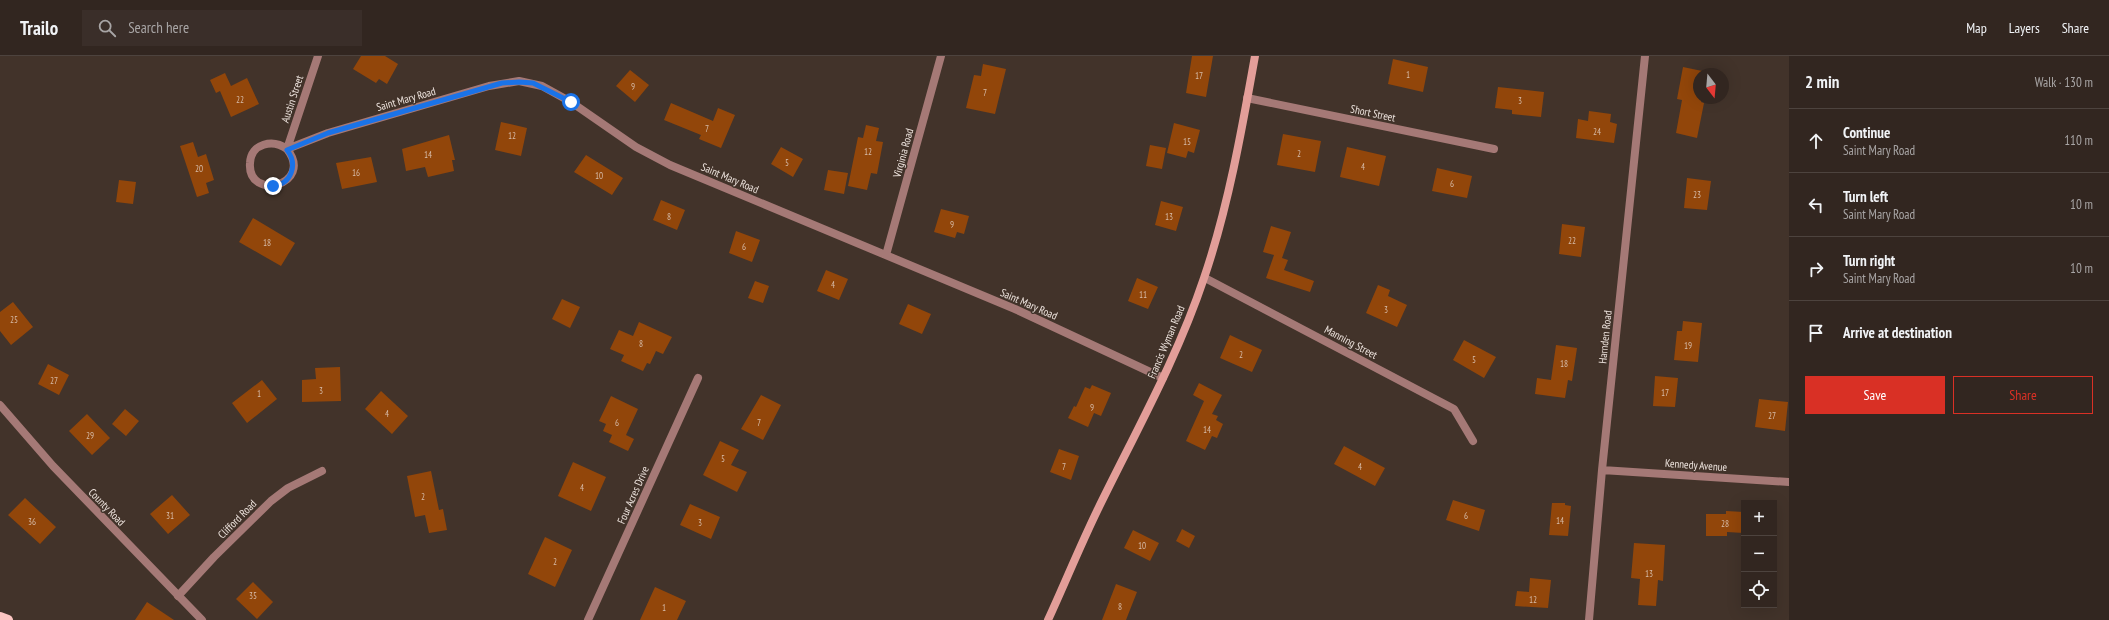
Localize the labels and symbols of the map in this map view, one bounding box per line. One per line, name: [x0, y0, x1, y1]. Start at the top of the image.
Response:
north arrow: [1693, 68, 1729, 104]
house number: 1: [1406, 69, 1410, 80]
house number: 17: [1195, 70, 1203, 81]
street label: Austin Street: [278, 74, 306, 124]
house number: 9: [631, 81, 635, 92]
street label: Saint Mary Road: [375, 84, 437, 114]
house number: 7: [983, 87, 987, 98]
route start: [562, 93, 580, 111]
house number: 22: [236, 94, 244, 105]
house number: 3: [1518, 95, 1522, 106]
street label: Short Street: [1349, 101, 1397, 125]
house number: 7: [705, 123, 709, 134]
house number: 24: [1593, 126, 1601, 137]
street label: Virginia Road: [889, 127, 916, 180]
house number: 12: [508, 130, 516, 141]
house number: 15: [1183, 136, 1191, 147]
house number: 12: [864, 146, 872, 157]
house number: 2: [1297, 148, 1301, 159]
house number: 14: [424, 149, 432, 160]
house number: 5: [785, 157, 789, 168]
street label: Saint Mary Road: [699, 160, 761, 196]
house number: 4: [1361, 161, 1365, 172]
house number: 20: [195, 163, 203, 174]
house number: 16: [352, 167, 360, 178]
house number: 10: [595, 170, 603, 181]
route end: [264, 177, 282, 195]
house number: 6: [1450, 178, 1454, 189]
house number: 23: [1693, 189, 1701, 200]
house number: 8: [667, 211, 671, 222]
house number: 13: [1165, 211, 1173, 222]
house number: 9: [950, 219, 954, 230]
house number: 22: [1568, 235, 1576, 246]
house number: 18: [263, 237, 271, 248]
house number: 6: [742, 241, 746, 252]
house number: 4: [831, 279, 835, 290]
street label: Saint Mary Road: [998, 285, 1060, 323]
house number: 11: [1139, 289, 1147, 300]
street label: Francis Wyman Road: [1144, 303, 1188, 381]
house number: 3: [1384, 304, 1388, 315]
street label: Harnden Road: [1595, 309, 1615, 364]
house number: 25: [10, 314, 18, 325]
street label: Manning Street: [1322, 322, 1380, 362]
house number: 8: [639, 338, 643, 349]
house number: 19: [1684, 340, 1692, 351]
house number: 2: [1239, 349, 1243, 360]
house number: 5: [1472, 354, 1476, 365]
house number: 18: [1560, 358, 1568, 369]
house number: 27: [50, 375, 58, 386]
house number: 3: [319, 385, 323, 396]
house number: 17: [1661, 387, 1669, 398]
house number: 1: [257, 388, 261, 399]
house number: 9: [1090, 402, 1094, 413]
house number: 4: [385, 408, 389, 419]
house number: 27: [1768, 410, 1776, 421]
house number: 6: [615, 417, 619, 428]
house number: 7: [757, 417, 761, 428]
house number: 14: [1203, 424, 1211, 435]
house number: 29: [86, 430, 94, 441]
house number: 5: [721, 453, 725, 464]
street label: Kennedy Avenue: [1665, 456, 1728, 474]
house number: 7: [1062, 461, 1066, 472]
house number: 4: [1358, 461, 1362, 472]
street label: Four Acres Drive: [614, 464, 652, 526]
house number: 4: [580, 482, 584, 493]
street label: County Road: [86, 485, 129, 529]
house number: 2: [421, 491, 425, 502]
street label: Clifford Road: [215, 496, 260, 541]
house number: 31: [166, 510, 174, 521]
house number: 6: [1464, 510, 1468, 521]
house number: 14: [1556, 515, 1564, 526]
house number: 36: [28, 516, 36, 527]
house number: 3: [698, 517, 702, 528]
house number: 28: [1721, 518, 1729, 529]
house number: 10: [1138, 540, 1146, 551]
house number: 2: [553, 556, 557, 567]
house number: 13: [1645, 568, 1653, 579]
house number: 35: [249, 590, 257, 601]
house number: 12: [1529, 594, 1537, 605]
house number: 8: [1118, 601, 1122, 612]
house number: 1: [662, 602, 666, 613]

